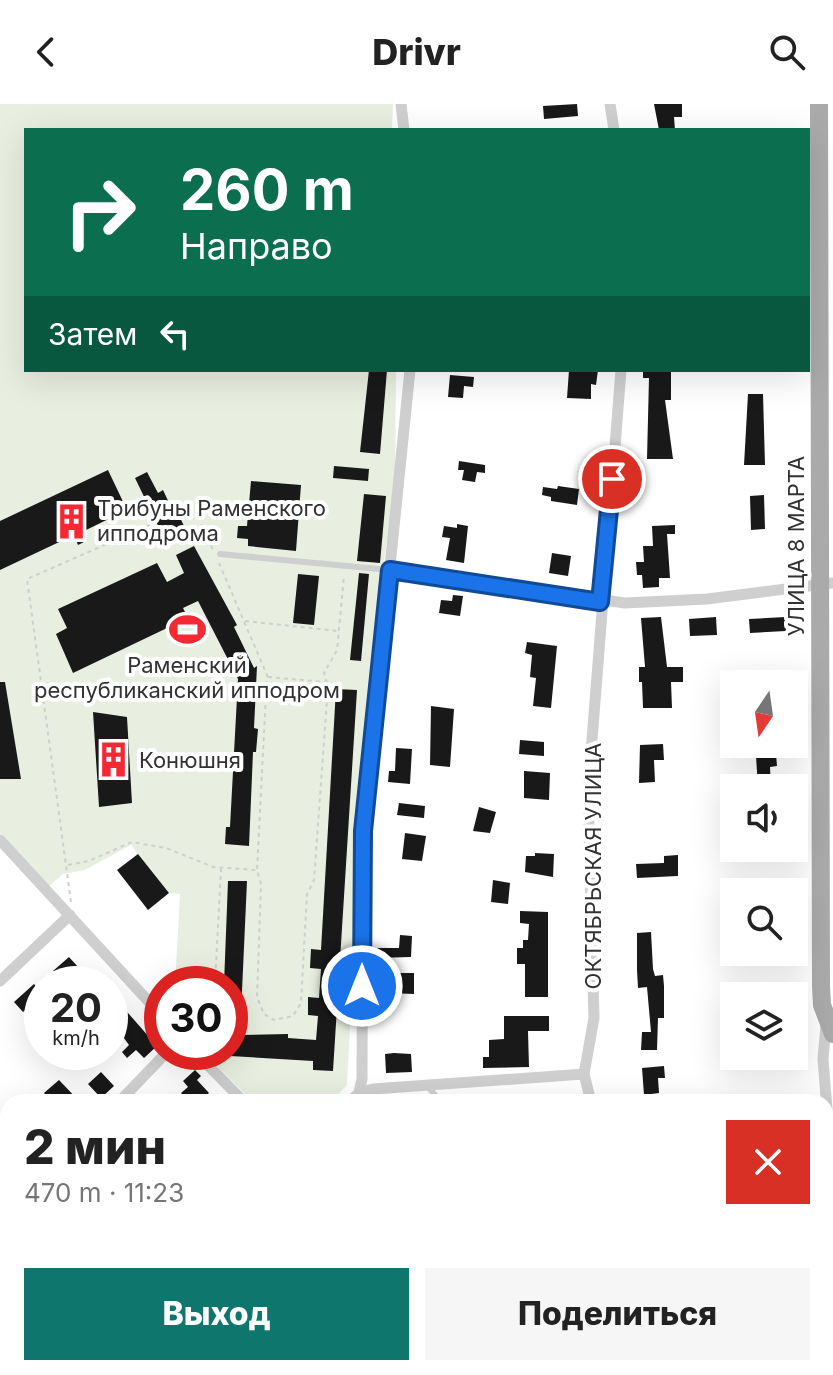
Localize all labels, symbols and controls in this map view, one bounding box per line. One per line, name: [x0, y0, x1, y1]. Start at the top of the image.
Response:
icon: back: [24, 30, 68, 74]
text: Drivr: [372, 30, 461, 74]
icon: search: [765, 30, 809, 74]
text: 260 m: [180, 156, 354, 224]
icon: right: [48, 160, 152, 264]
text: Направо: [180, 224, 333, 268]
icon: left: [153, 312, 197, 356]
text: Затем: [48, 316, 137, 352]
pin: [578, 445, 646, 513]
street label: УЛИЦА 8 МАРТА: [783, 456, 809, 636]
icon: arrive: [590, 457, 634, 501]
place label: Трибуны Раменского ипподрома: [97, 495, 326, 546]
building icon: Трибуны Раменского ипподрома: [52, 502, 90, 540]
sports icon: Раменский республиканский ипподром: [168, 610, 206, 648]
place label: Раменский республиканский ипподром: [34, 652, 340, 703]
north arrow: [720, 670, 808, 758]
map controls: [720, 670, 808, 1070]
building icon: Конюшня: [94, 741, 132, 779]
street label: ОКТЯБРЬСКАЯ УЛИЦА: [580, 743, 606, 989]
place label: Конюшня: [139, 747, 241, 773]
button: sound: [720, 774, 808, 862]
button: search: [720, 878, 808, 966]
position arrow: [320, 944, 404, 1028]
speed limit sign: 30: [144, 966, 248, 1070]
button: layers: [720, 982, 808, 1070]
text: 20: [50, 983, 102, 1032]
text: km/h: [52, 1026, 100, 1050]
text: 2 мин: [24, 1117, 166, 1176]
button: close: [726, 1120, 810, 1204]
text: 470 m · 11:23: [24, 1177, 184, 1208]
button: Выход: [24, 1268, 409, 1360]
button: Поделиться: [425, 1268, 810, 1360]

